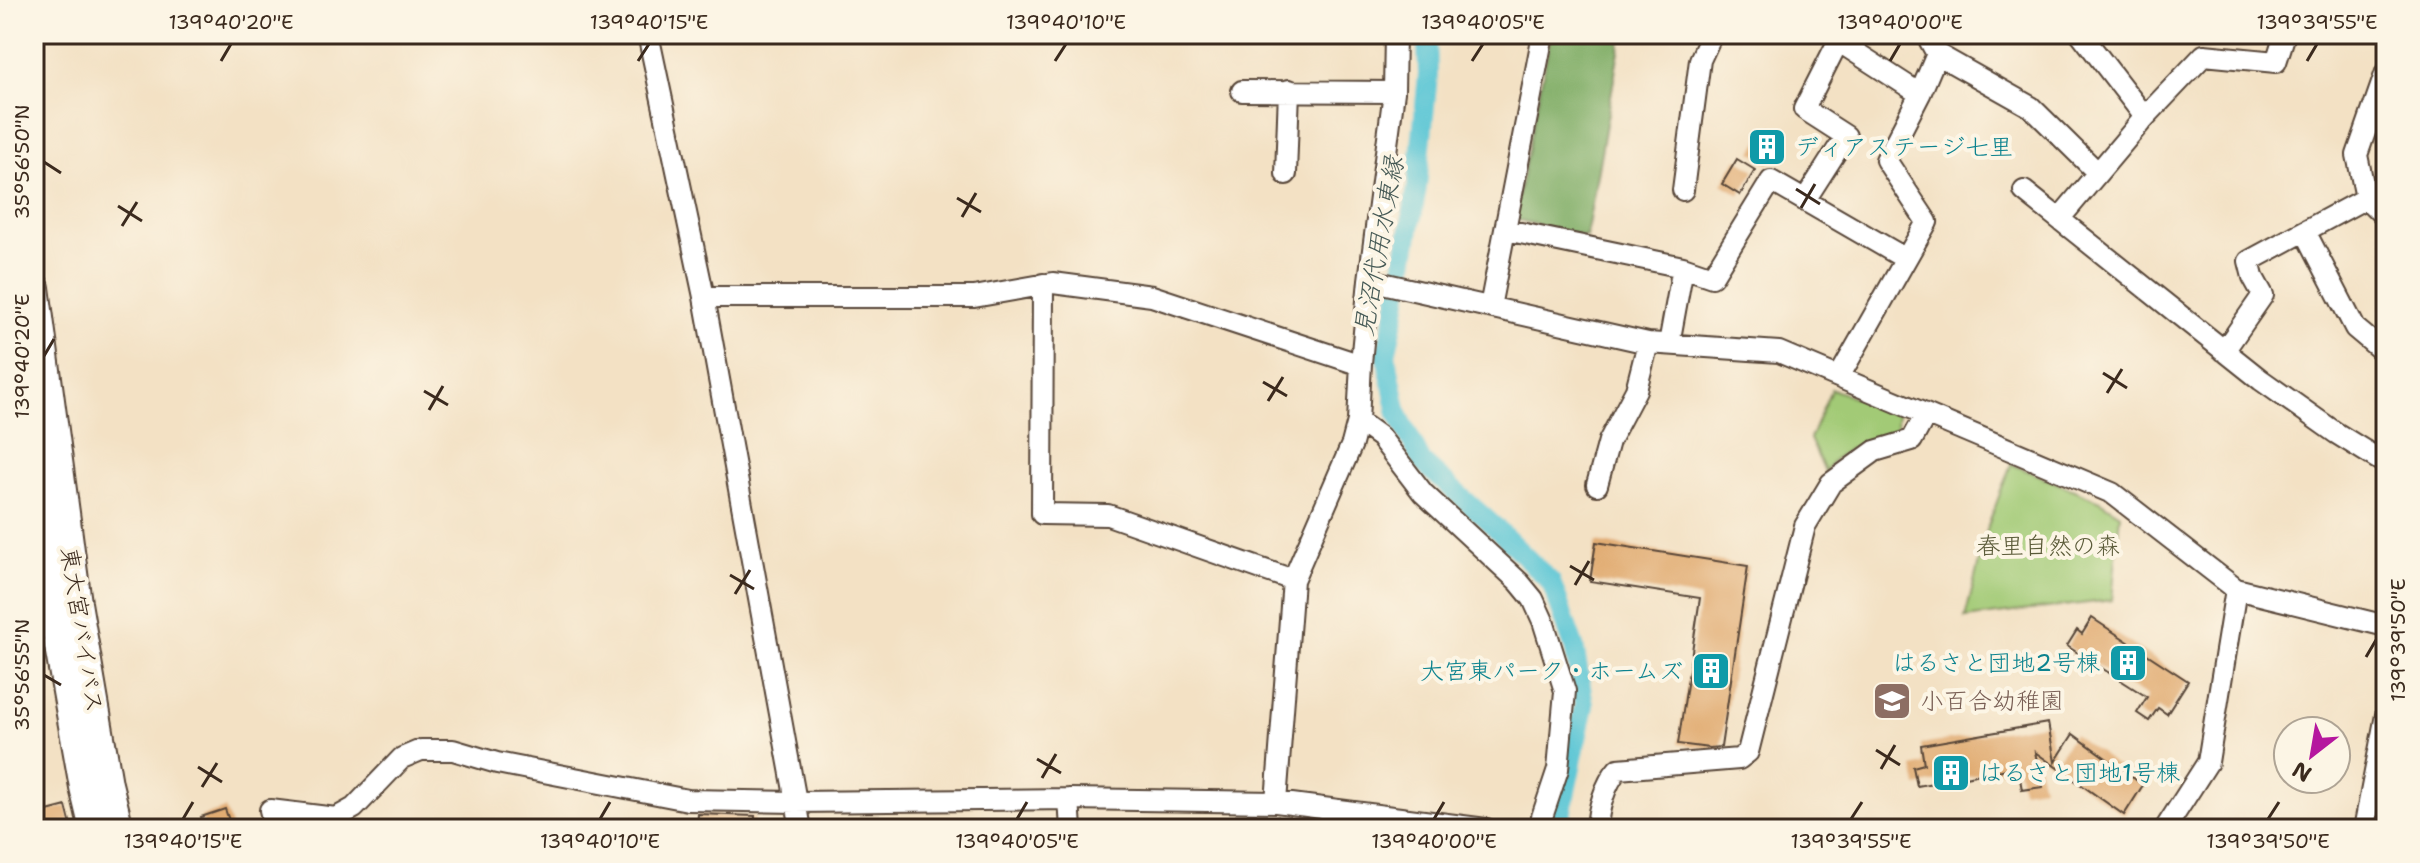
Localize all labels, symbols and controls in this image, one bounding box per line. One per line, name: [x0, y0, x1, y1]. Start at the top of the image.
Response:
text: 139°40'20"E: [168, 9, 294, 35]
text: 139°40'15"E: [590, 9, 708, 35]
text: 139°40'10"E: [1006, 9, 1126, 35]
text: 139°40'05"E: [1421, 9, 1545, 35]
text: 139°40'00"E: [1837, 9, 1963, 35]
text: 139°39'55"E: [2257, 9, 2377, 35]
text: 35°56'50"N: [9, 104, 35, 220]
building icon: ディアステージ七里: [1746, 126, 1788, 168]
place label: ディアステージ七里: [1795, 131, 2013, 163]
water label: 見沼代用水東縁: [1345, 151, 1411, 339]
text: 139°40'20"E: [9, 293, 35, 419]
park label: 春里自然の森: [1976, 530, 2120, 562]
street label: 東大宮バイパス: [53, 545, 111, 715]
text: 139°39'50"E: [2385, 578, 2411, 702]
text: 35°56'55"N: [9, 619, 35, 731]
building icon: はるさと団地2号棟: [2107, 642, 2149, 684]
place label: はるさと団地2号棟: [1892, 647, 2100, 679]
building icon: 大宮東パーク・ホームズ: [1690, 650, 1732, 692]
place label: 大宮東パーク・ホームズ: [1420, 655, 1683, 687]
school or university icon: 小百合幼稚園: [1871, 680, 1913, 722]
place label: 小百合幼稚園: [1920, 685, 2064, 717]
north arrow: [2272, 715, 2352, 795]
building icon: はるさと団地1号棟: [1930, 752, 1972, 794]
text: N: [2287, 755, 2317, 789]
place label: はるさと団地1号棟: [1979, 757, 2180, 789]
text: 139°40'15"E: [124, 828, 242, 854]
text: 139°40'10"E: [540, 828, 660, 854]
text: 139°40'05"E: [955, 828, 1079, 854]
text: 139°40'00"E: [1371, 828, 1497, 854]
text: 139°39'55"E: [1791, 828, 1911, 854]
text: 139°39'50"E: [2206, 828, 2330, 854]

